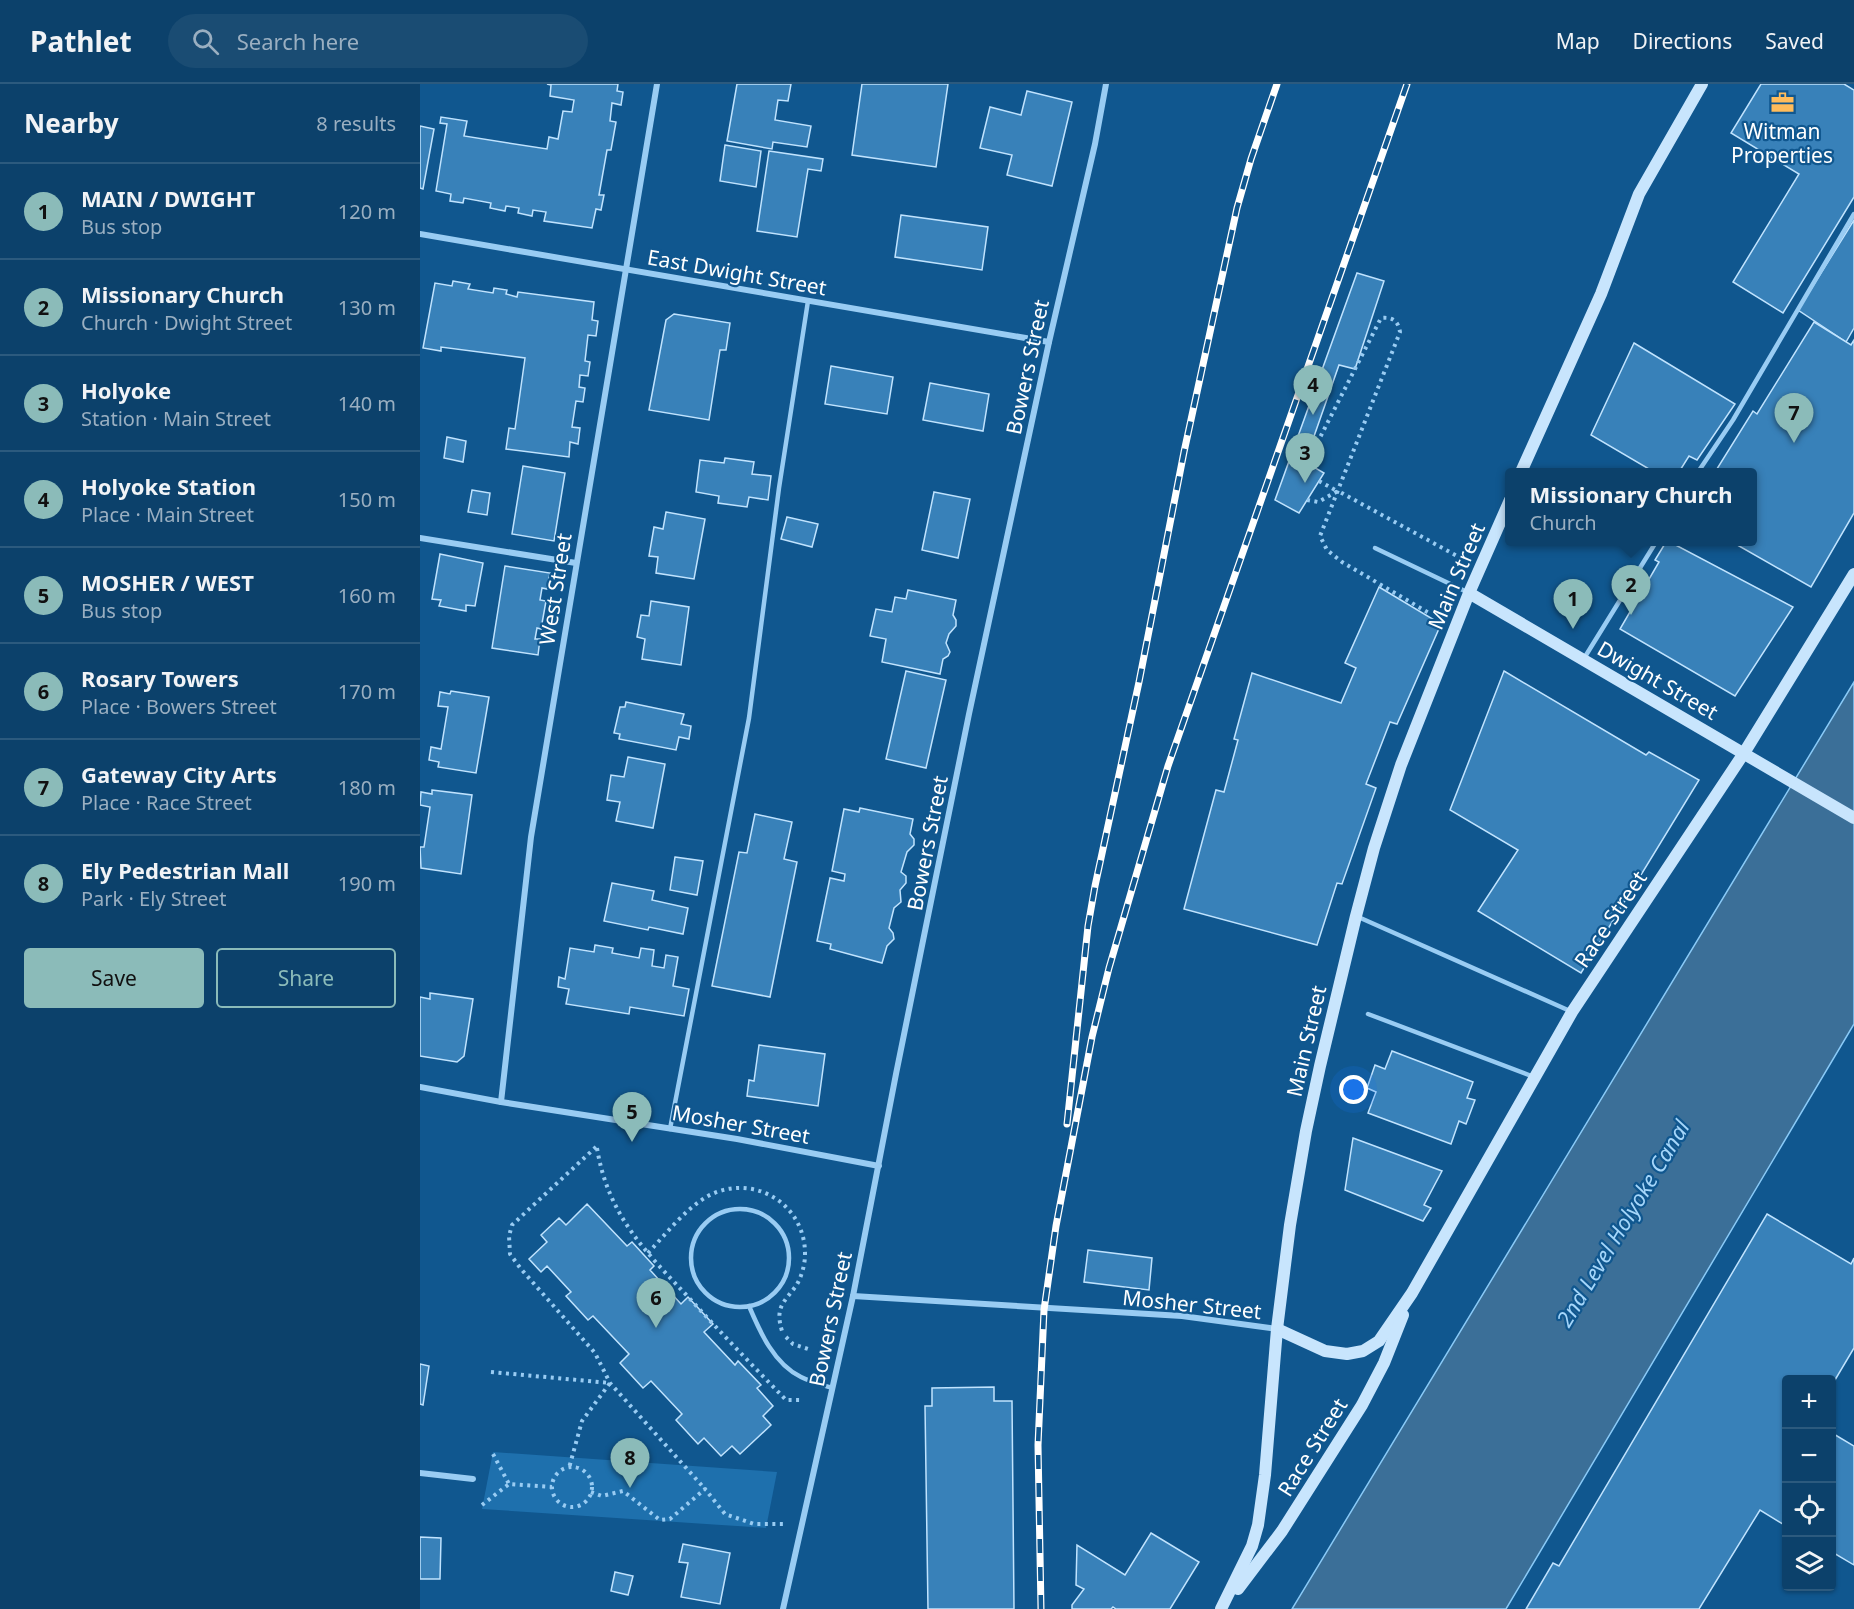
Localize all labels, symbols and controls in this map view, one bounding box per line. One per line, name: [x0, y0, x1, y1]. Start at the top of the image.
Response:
search box: [168, 14, 588, 68]
text: Pathlet: [30, 22, 132, 60]
icon: search: [189, 25, 222, 58]
text: Search here: [237, 26, 359, 56]
text: Map: [1556, 27, 1600, 55]
text: Directions: [1633, 27, 1732, 55]
text: Saved: [1765, 27, 1824, 55]
office icon: Witman Properties: [1769, 90, 1795, 116]
text: Nearby: [24, 105, 119, 141]
text: 8 results: [316, 110, 396, 137]
place label: Witman Properties: [1731, 117, 1833, 169]
text: MAIN / DWIGHT: [81, 183, 255, 213]
text: 1: [38, 198, 49, 225]
text: 120 m: [338, 198, 396, 225]
text: Bus stop: [81, 213, 162, 240]
street label: East Dwight Street: [645, 242, 829, 302]
text: Missionary Church: [81, 279, 284, 309]
text: 2: [38, 294, 49, 321]
text: 130 m: [338, 294, 396, 321]
street label: Bowers Street: [999, 297, 1055, 437]
text: Church · Dwight Street: [81, 309, 292, 336]
pin: 4: [1294, 366, 1332, 415]
text: Holyoke: [81, 375, 171, 405]
text: 3: [38, 390, 49, 417]
text: 140 m: [338, 390, 396, 417]
pin: 7: [1774, 394, 1814, 443]
text: Station · Main Street: [81, 405, 271, 432]
pin: 3: [1286, 434, 1324, 483]
popup: [1505, 468, 1757, 546]
text: Holyoke Station: [81, 471, 256, 501]
text: Missionary Church: [1529, 479, 1733, 509]
text: 4: [38, 486, 49, 513]
text: 150 m: [338, 486, 396, 513]
text: Place · Main Street: [81, 501, 254, 528]
text: Church: [1529, 509, 1597, 536]
street label: Main Street: [1421, 518, 1491, 634]
street label: West Street: [532, 531, 578, 647]
pin: 2: [1612, 566, 1650, 615]
text: MOSHER / WEST: [81, 567, 254, 597]
pin: 1: [1554, 580, 1592, 629]
text: 5: [38, 582, 49, 609]
text: 160 m: [338, 582, 396, 609]
text: Bus stop: [81, 597, 162, 624]
street label: Dwight Street: [1593, 634, 1724, 726]
text: Rosary Towers: [81, 663, 239, 693]
text: 6: [38, 678, 49, 705]
text: 170 m: [338, 678, 396, 705]
text: Place · Bowers Street: [81, 693, 277, 720]
text: Gateway City Arts: [81, 759, 277, 789]
street label: Bowers Street: [900, 773, 954, 913]
text: 7: [38, 774, 49, 801]
text: 180 m: [338, 774, 396, 801]
text: Place · Race Street: [81, 789, 252, 816]
text: Ely Pedestrian Mall: [81, 855, 289, 885]
street label: Race Street: [1567, 865, 1653, 973]
text: 8: [38, 870, 49, 897]
text: 190 m: [338, 870, 396, 897]
text: Park · Ely Street: [81, 885, 227, 912]
button: Save: [24, 948, 204, 1008]
button: Share: [216, 948, 396, 1008]
street label: Main Street: [1280, 982, 1332, 1099]
your location: [1339, 1075, 1368, 1104]
pin: 5: [612, 1092, 652, 1142]
street label: Mosher Street: [670, 1098, 812, 1150]
water label: 2nd Level Holyoke Canal: [1548, 1113, 1696, 1332]
street label: Bowers Street: [802, 1249, 858, 1389]
pin: 6: [636, 1278, 676, 1328]
street label: Mosher Street: [1121, 1283, 1263, 1325]
map controls: [1782, 1375, 1836, 1591]
button: +: [1782, 1375, 1836, 1429]
street label: Race Street: [1271, 1392, 1353, 1501]
button: −: [1782, 1429, 1836, 1483]
pin: 8: [610, 1438, 650, 1488]
button: locate: [1782, 1483, 1836, 1537]
button: layers: [1782, 1537, 1836, 1591]

